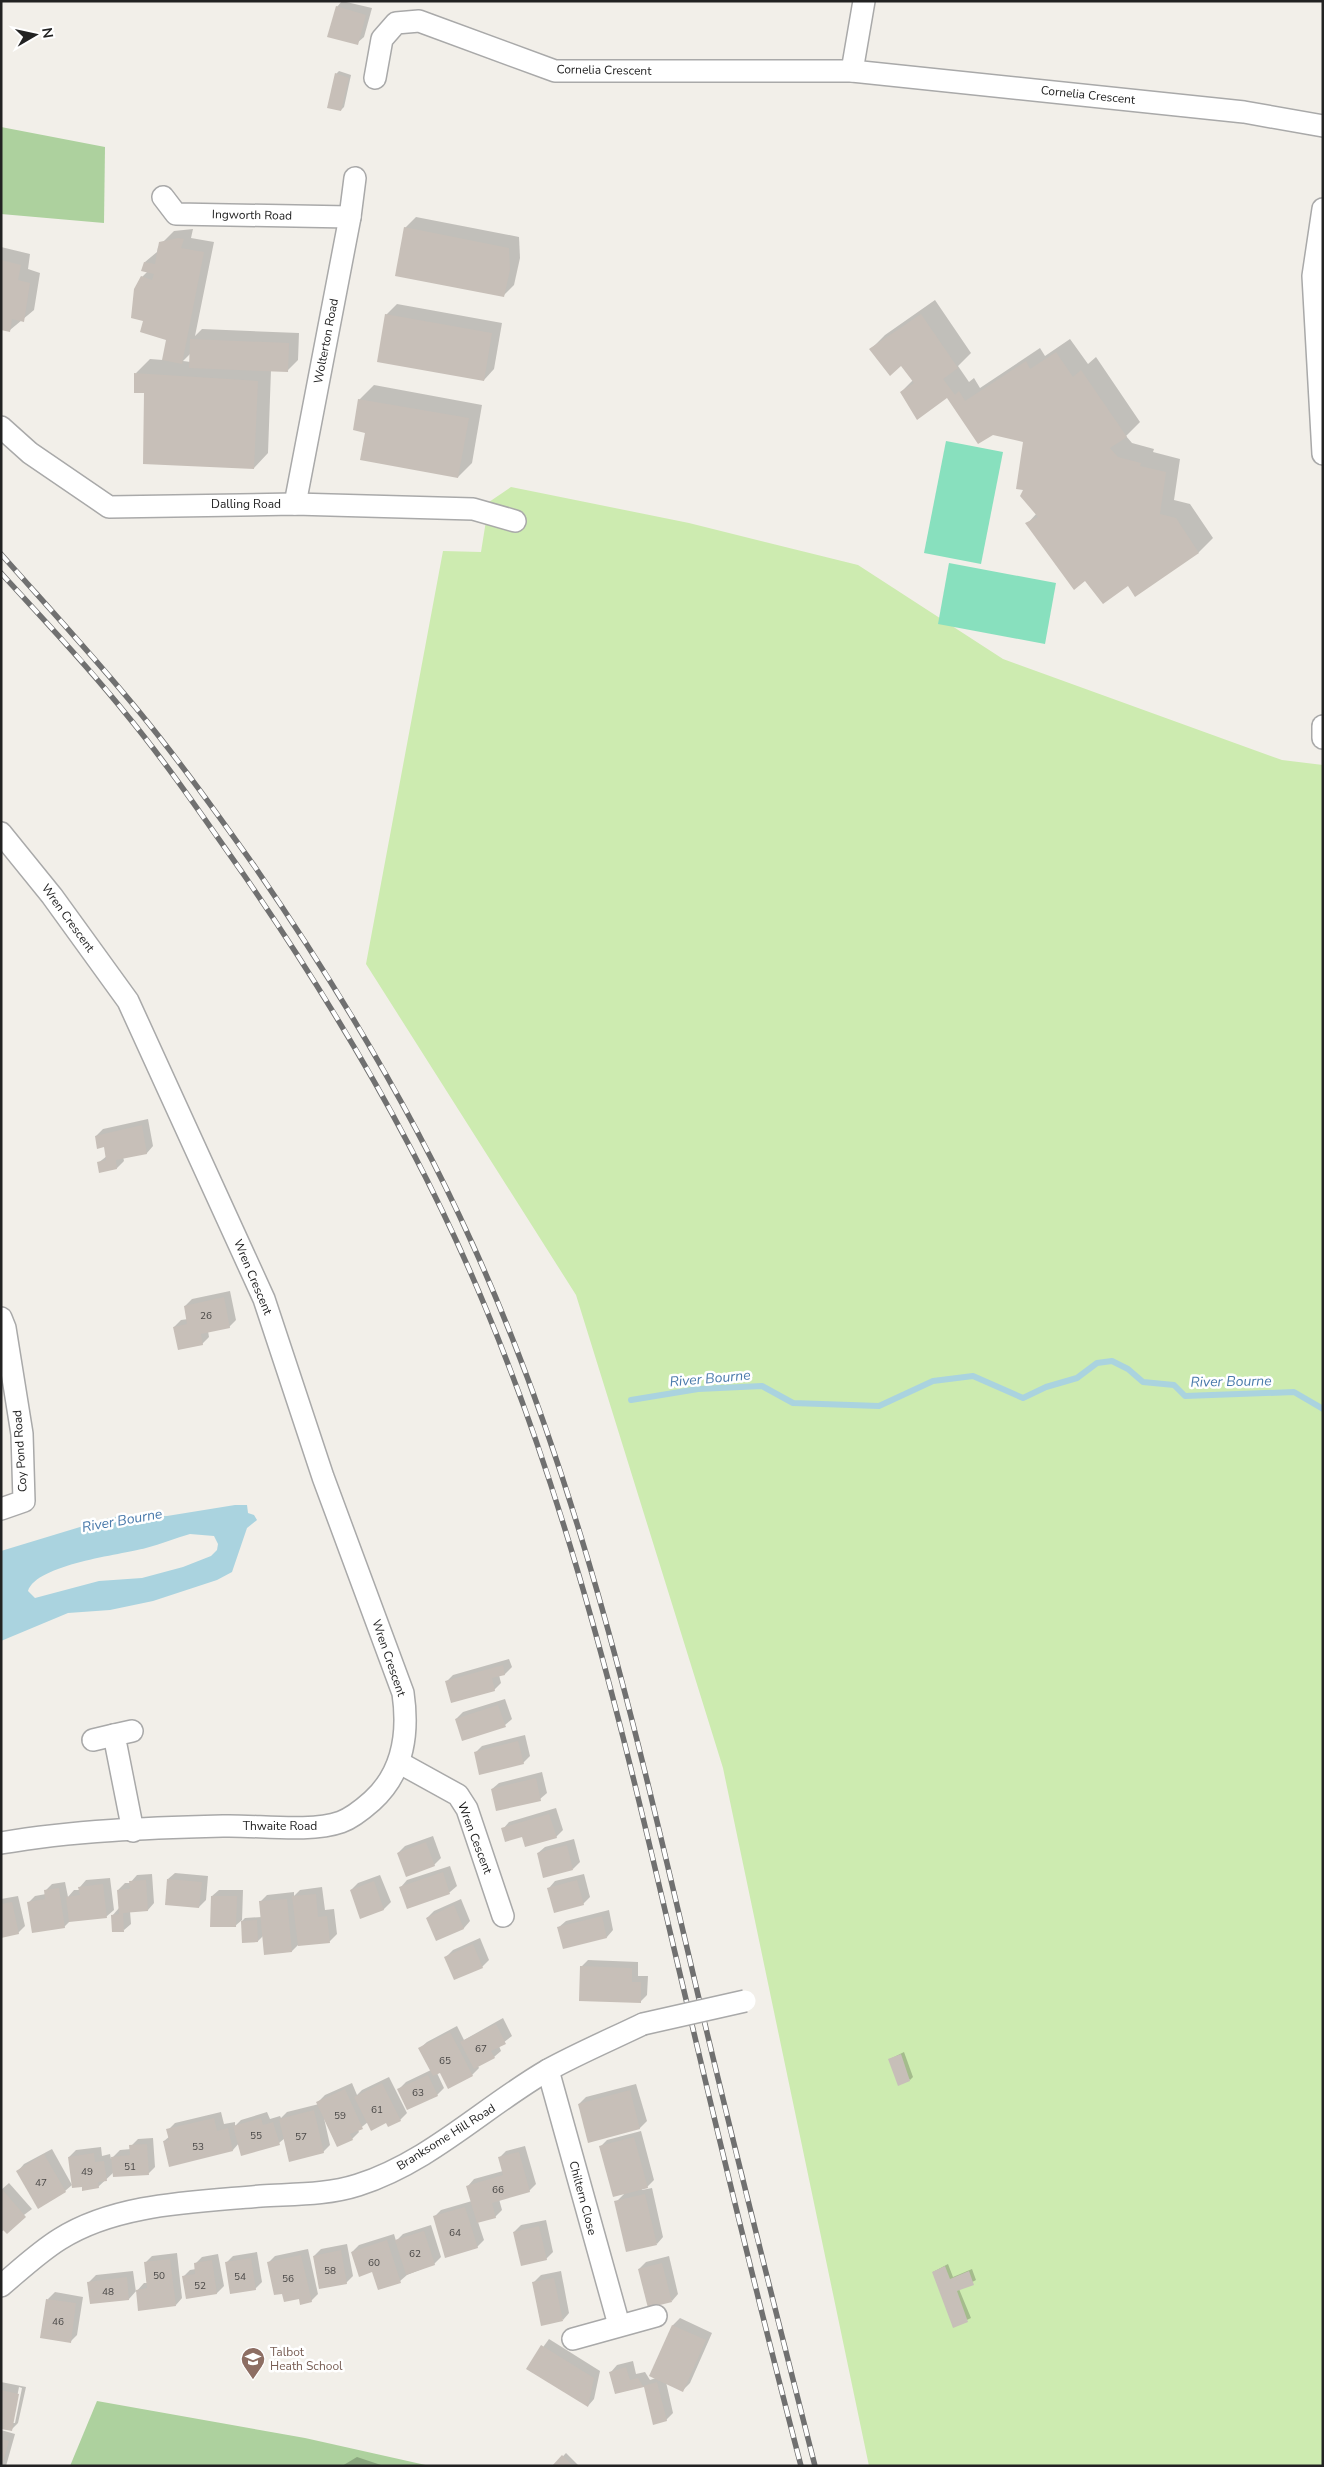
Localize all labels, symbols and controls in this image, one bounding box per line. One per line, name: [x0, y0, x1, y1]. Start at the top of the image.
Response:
north arrow: [10, 10, 60, 60]
text: N: [37, 26, 58, 40]
street label: Cornelia Crescent: [556, 61, 652, 79]
street label: Cornelia Crescent: [1040, 82, 1137, 108]
street label: Ingworth Road: [212, 206, 292, 224]
street label: Wolterton Road: [310, 297, 342, 385]
street label: Dalling Road: [211, 496, 281, 512]
street label: Wren Crescent: [38, 881, 99, 956]
street label: Wren Crescent: [230, 1237, 276, 1318]
house number: 26: [200, 1309, 212, 1323]
water label: River Bourne: [669, 1365, 752, 1392]
water label: River Bourne: [1190, 1371, 1272, 1392]
street label: Coy Pond Road: [9, 1409, 31, 1493]
water label: River Bourne: [80, 1504, 164, 1537]
street label: Wren Crescent: [368, 1617, 410, 1699]
street label: Wren Cescent: [454, 1800, 496, 1877]
street label: Thwaite Road: [243, 1818, 317, 1834]
house number: 67: [475, 2042, 487, 2056]
house number: 65: [439, 2054, 451, 2068]
house number: 63: [412, 2086, 424, 2100]
street label: Branksome Hill Road: [394, 2100, 498, 2174]
house number: 61: [371, 2103, 383, 2117]
house number: 59: [334, 2109, 346, 2123]
house number: 55: [250, 2129, 262, 2143]
house number: 57: [295, 2130, 307, 2144]
house number: 53: [192, 2140, 204, 2154]
street label: Chiltern Close: [565, 2159, 601, 2237]
house number: 51: [124, 2160, 136, 2174]
house number: 49: [81, 2165, 93, 2179]
house number: 47: [35, 2176, 47, 2190]
house number: 66: [492, 2183, 504, 2197]
house number: 64: [449, 2226, 461, 2240]
house number: 62: [409, 2247, 421, 2261]
house number: 60: [368, 2256, 380, 2270]
house number: 58: [324, 2264, 336, 2278]
house number: 50: [153, 2269, 165, 2283]
house number: 54: [234, 2270, 246, 2284]
house number: 56: [282, 2272, 294, 2286]
house number: 52: [194, 2279, 206, 2293]
house number: 48: [102, 2285, 114, 2299]
house number: 46: [52, 2315, 64, 2329]
place label: Talbot Heath School: [270, 2344, 343, 2374]
school or university icon: Talbot Heath School: [240, 2346, 266, 2380]

